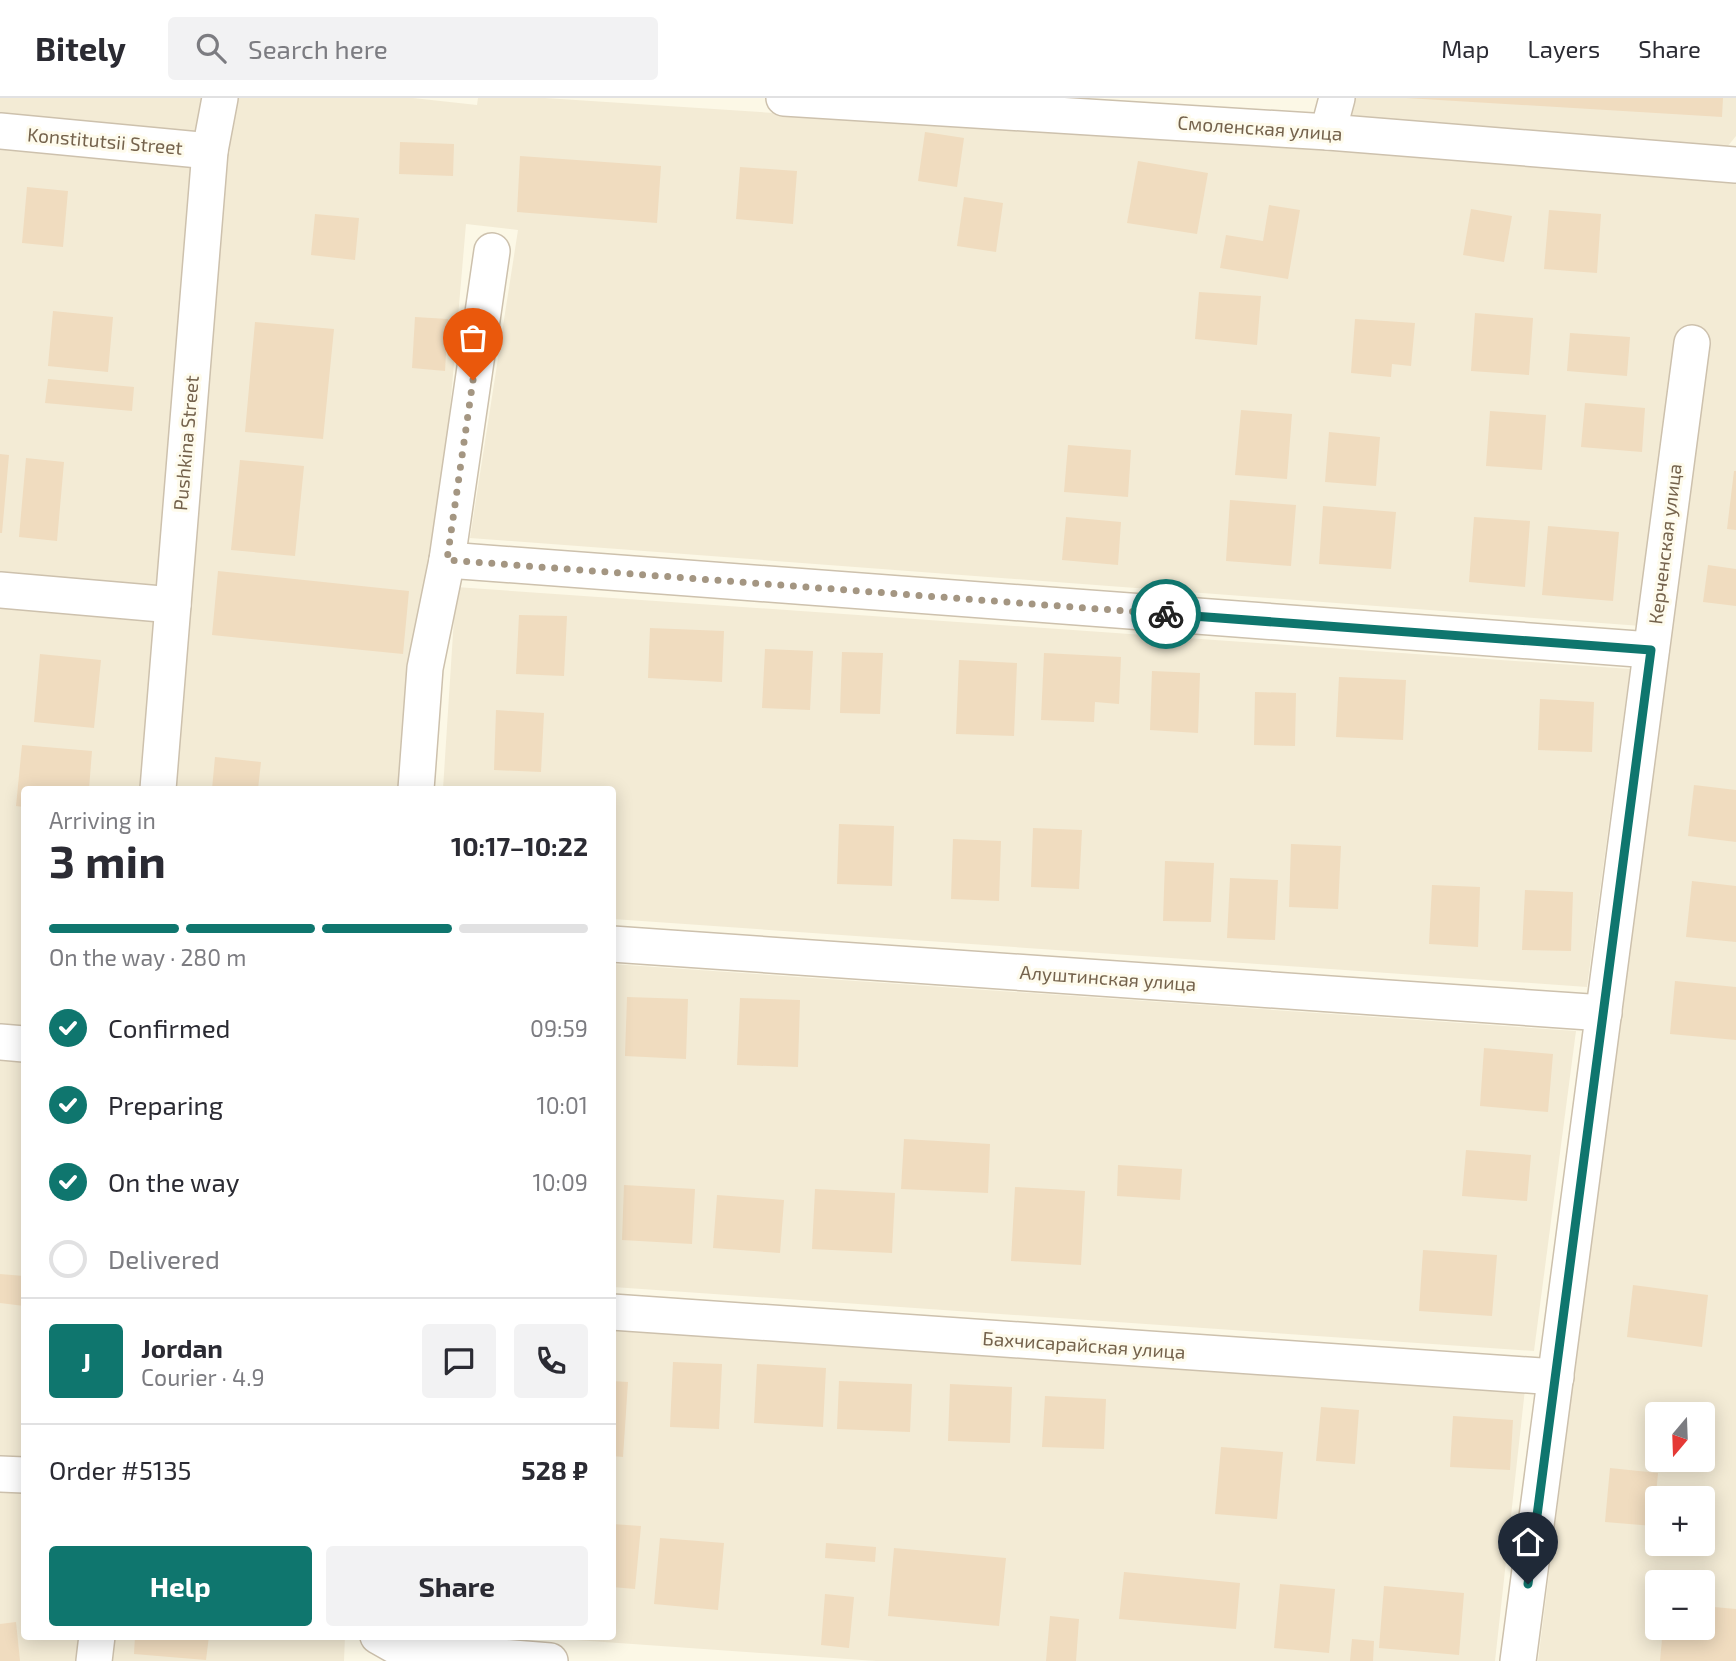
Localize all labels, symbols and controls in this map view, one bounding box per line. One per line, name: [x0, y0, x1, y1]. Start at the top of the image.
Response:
search box: [168, 17, 658, 80]
text: Bitely: [35, 28, 126, 68]
icon: search: [192, 29, 230, 67]
text: Search here: [248, 33, 388, 64]
text: Map: [1441, 34, 1489, 63]
text: Layers: [1527, 34, 1600, 63]
text: Share: [1638, 34, 1701, 63]
street label: Смоленская улица: [1177, 110, 1343, 146]
street label: Konstitutsii Street: [26, 122, 184, 159]
pin: [443, 308, 503, 380]
icon: bag: [454, 319, 492, 357]
street label: Pushkina Street: [168, 374, 203, 512]
street label: Керченская улица: [1643, 462, 1687, 626]
courier: [1131, 579, 1201, 649]
icon: bike: [1147, 595, 1185, 633]
text: Arriving in: [49, 806, 156, 834]
text: 10:17–10:22: [451, 830, 588, 861]
text: 3 min: [49, 832, 166, 887]
text: On the way · 280 m: [49, 943, 246, 971]
street label: Алуштинская улица: [1019, 960, 1197, 996]
icon: check: [49, 1009, 87, 1047]
text: Confirmed: [108, 1012, 231, 1043]
text: 09:59: [530, 1014, 588, 1042]
icon: check: [49, 1086, 87, 1124]
text: Preparing: [108, 1089, 223, 1120]
text: 10:01: [537, 1091, 588, 1119]
icon: check: [49, 1163, 87, 1201]
text: On the way: [108, 1166, 239, 1197]
text: 10:09: [533, 1168, 588, 1196]
text: Delivered: [108, 1243, 220, 1274]
button: chat: [422, 1324, 496, 1398]
button: phone: [514, 1324, 588, 1398]
street label: Бахчисарайская улица: [982, 1326, 1186, 1364]
text: Jordan: [141, 1332, 223, 1363]
text: J: [81, 1346, 91, 1377]
text: Courier · 4.9: [141, 1363, 265, 1391]
north arrow: [1645, 1402, 1715, 1472]
map controls: [1645, 1402, 1715, 1640]
text: Order #5135: [49, 1454, 192, 1485]
text: 528 ₽: [521, 1454, 588, 1485]
button: +: [1645, 1486, 1715, 1556]
pin: [1498, 1512, 1558, 1584]
icon: home: [1509, 1523, 1547, 1561]
button: Help: [49, 1546, 312, 1626]
button: Share: [326, 1546, 588, 1626]
button: −: [1645, 1570, 1715, 1640]

